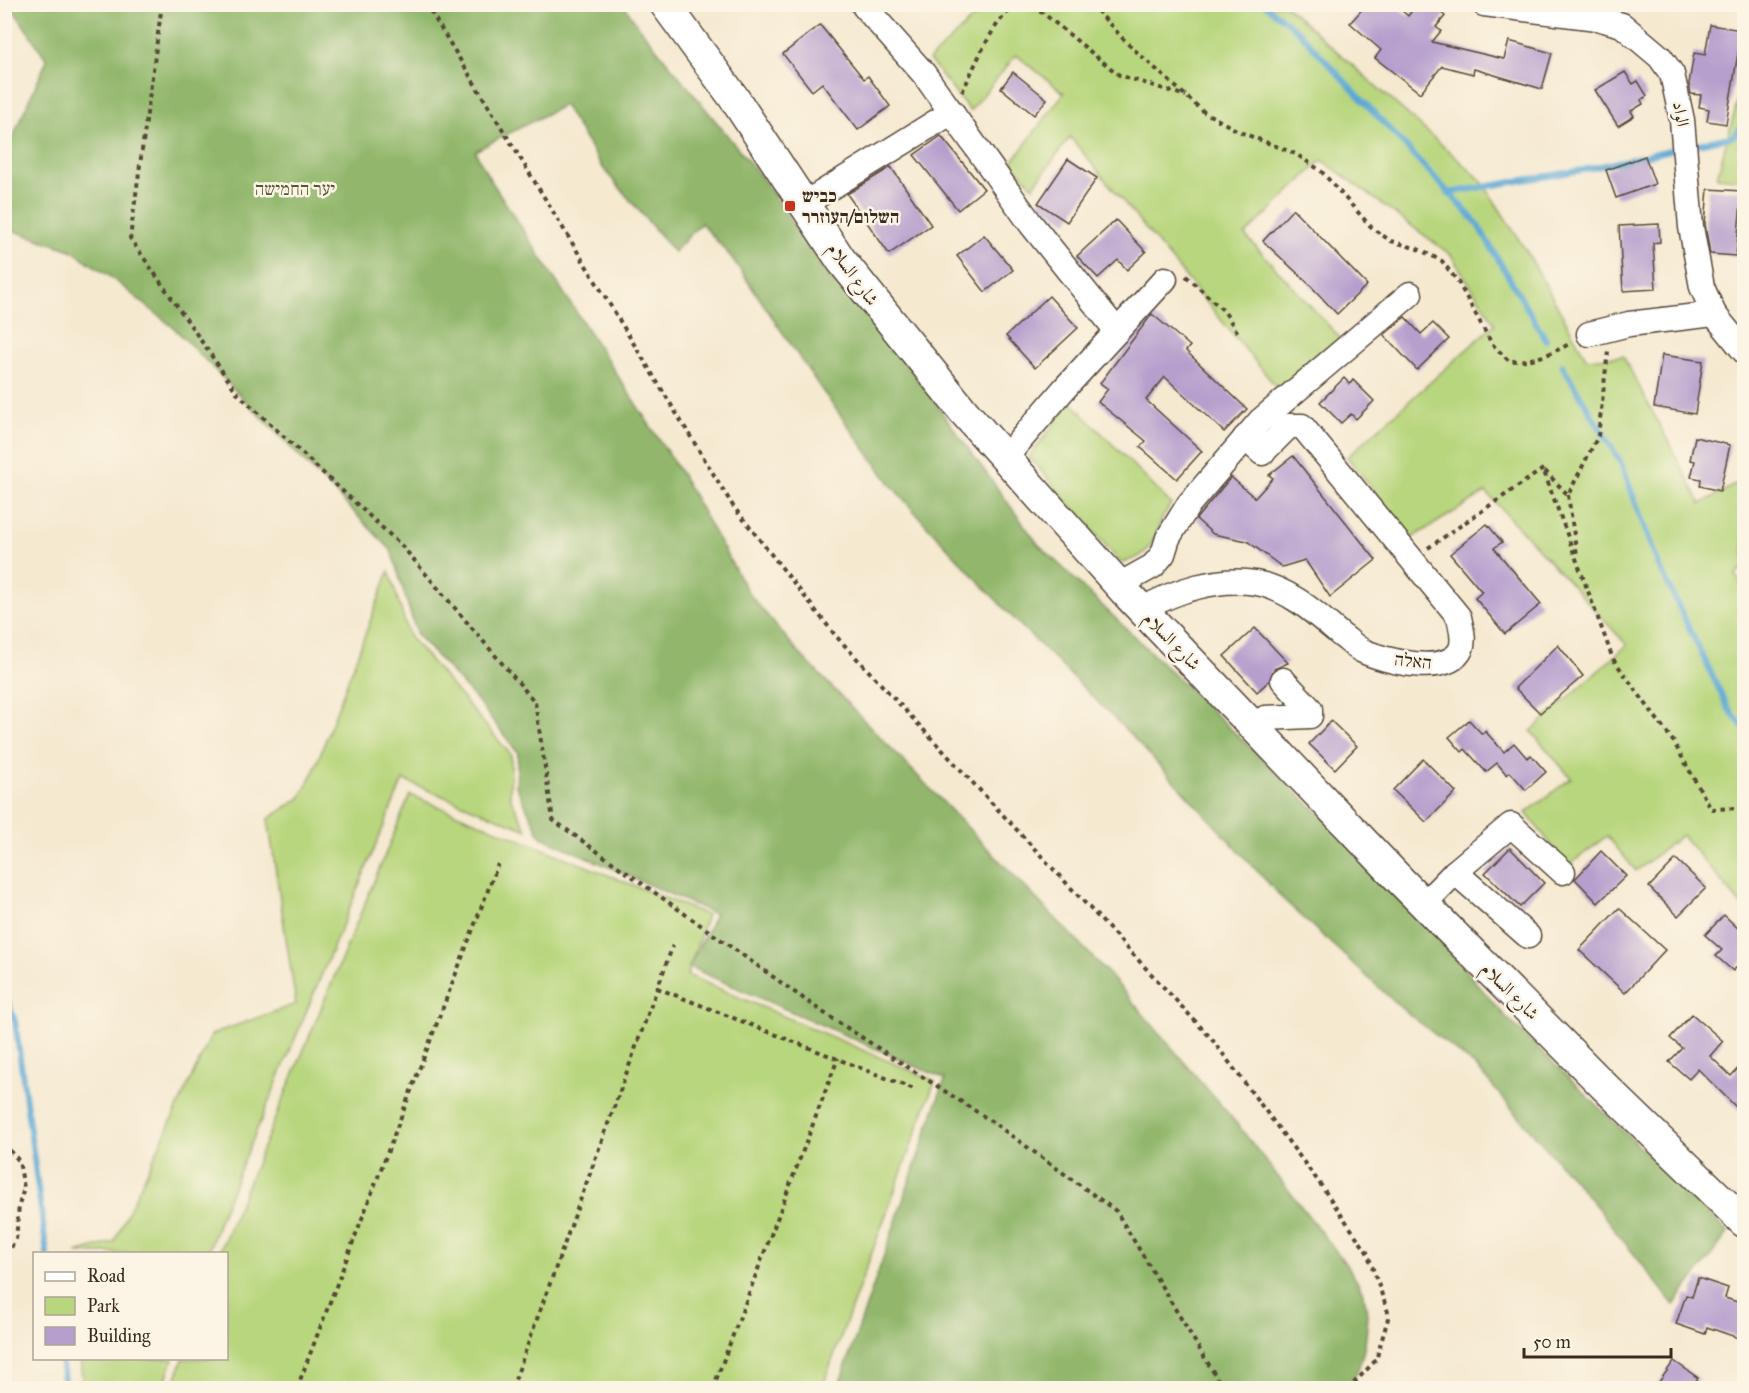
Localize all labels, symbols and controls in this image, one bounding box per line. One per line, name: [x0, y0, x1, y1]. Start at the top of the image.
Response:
street label: الواد: [1668, 100, 1694, 128]
park label: יער החמישה: [255, 178, 335, 200]
place label: כביש השלום/העוזרר: [802, 185, 899, 228]
marker: כביש השלום/העוזרר: [783, 199, 797, 213]
street label: شارع السلام: [819, 238, 883, 313]
street label: شارع السلام: [1135, 607, 1205, 678]
street label: האלה: [1393, 648, 1433, 674]
street label: شارع السلام: [1473, 957, 1544, 1028]
legend: [33, 1252, 228, 1360]
text: Road: [87, 1265, 125, 1287]
text: Park: [87, 1295, 120, 1317]
scale bar: [1524, 1321, 1671, 1359]
text: Building: [87, 1325, 151, 1348]
text: 50 m: [1533, 1331, 1571, 1353]

